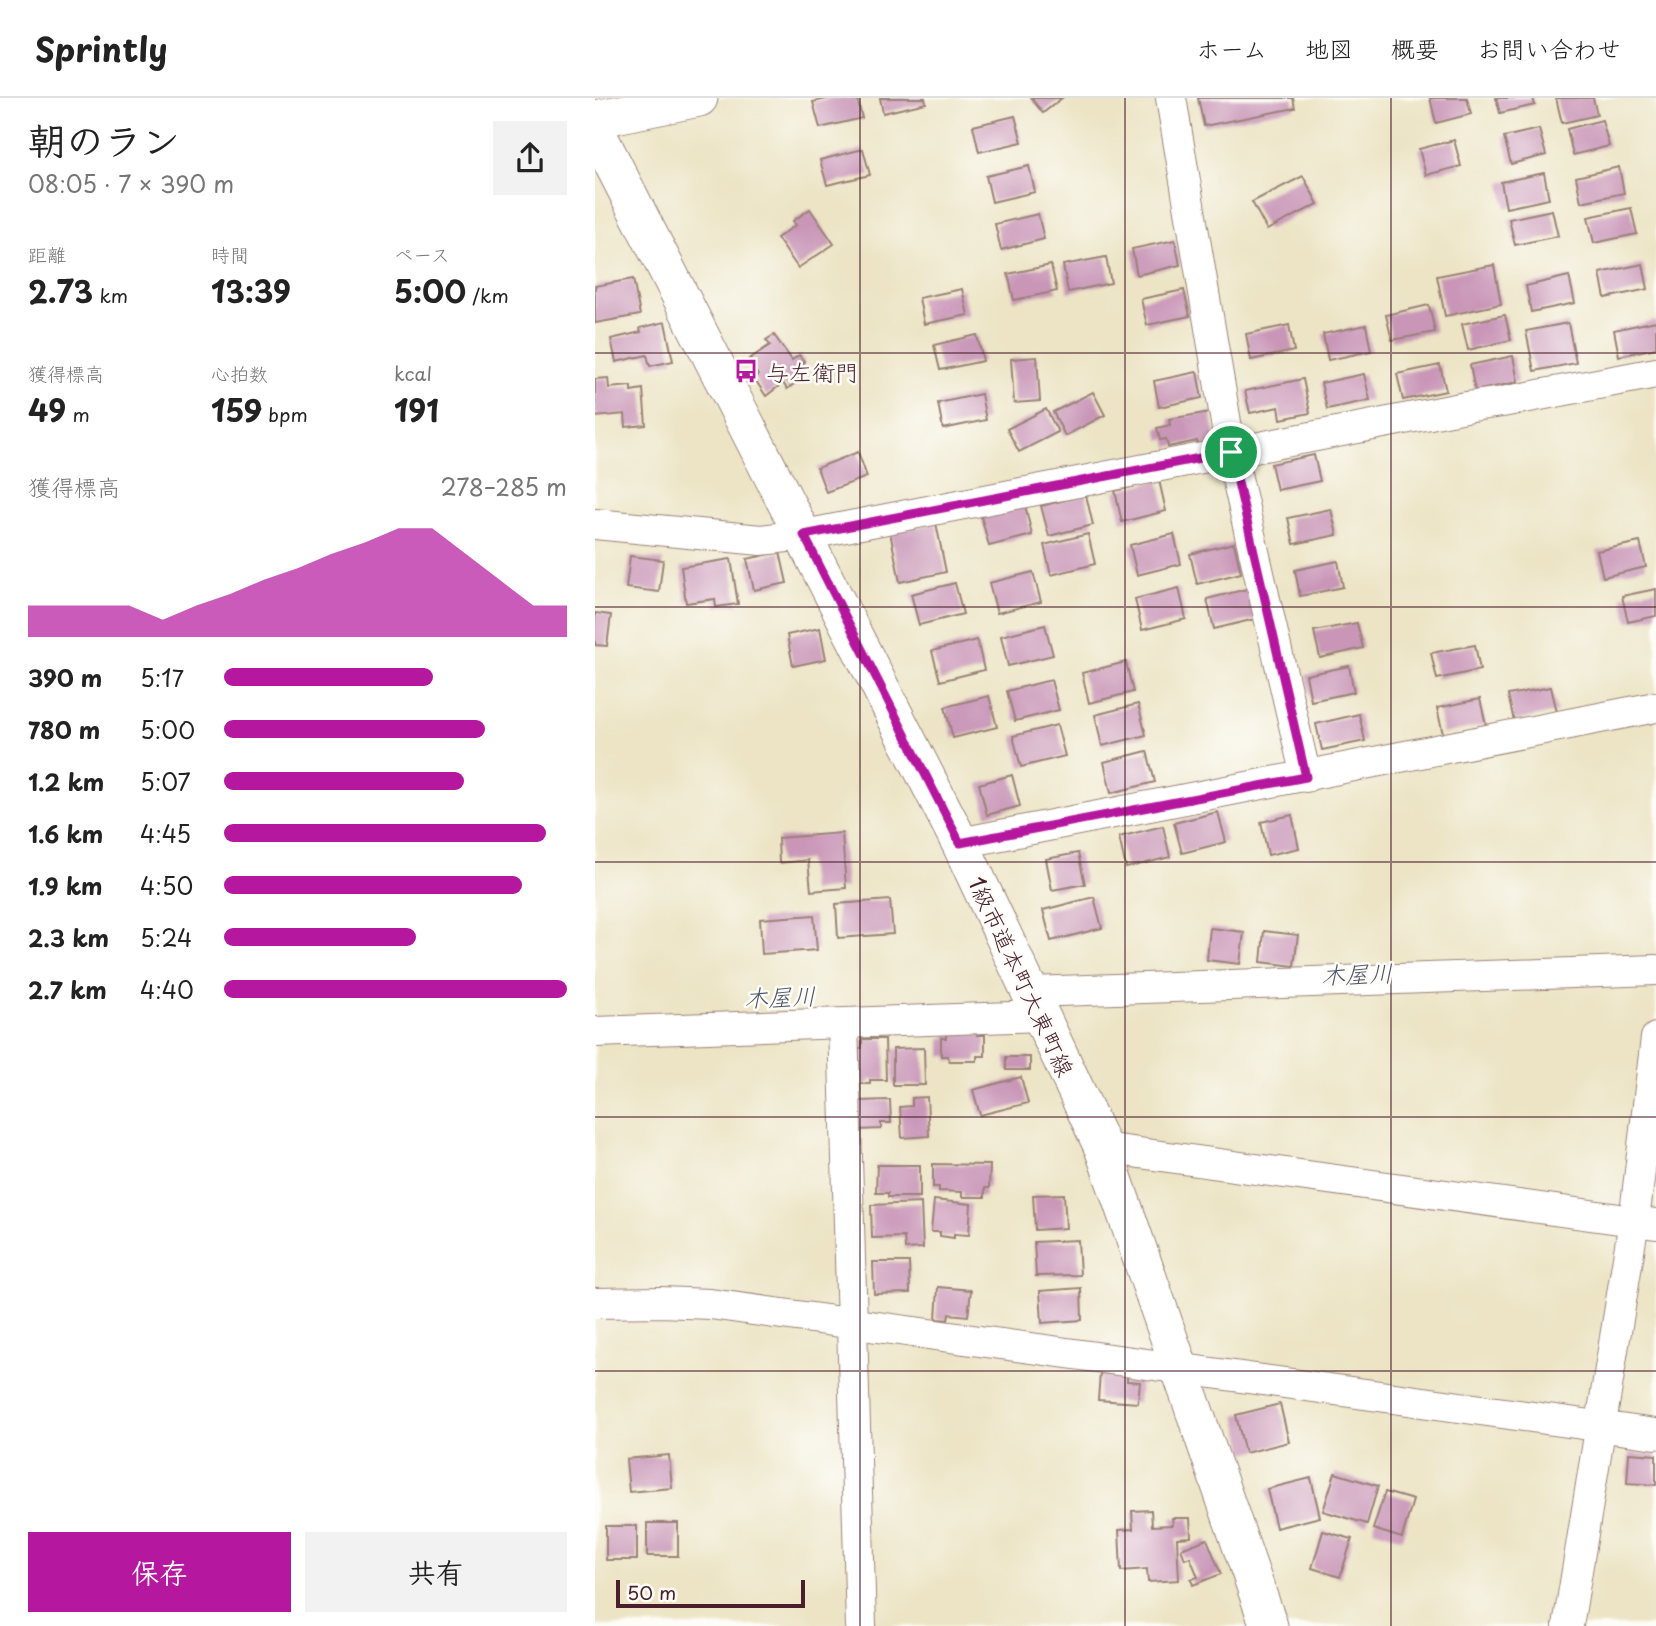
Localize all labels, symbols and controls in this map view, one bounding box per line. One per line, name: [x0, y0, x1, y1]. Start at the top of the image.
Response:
text: Sprintly: [35, 23, 167, 73]
text: ホーム: [1196, 30, 1267, 66]
text: 地図: [1305, 30, 1353, 66]
text: 概要: [1391, 30, 1439, 66]
text: お問い合わせ: [1477, 30, 1621, 66]
text: 朝のラン: [28, 111, 180, 168]
button: share: [493, 121, 567, 195]
text: 08:05 · 7 × 390 m: [28, 166, 234, 201]
text: 距離: [28, 240, 66, 268]
text: 時間: [211, 240, 249, 268]
text: ペース: [394, 240, 450, 268]
text: 2.73: [28, 268, 93, 313]
text: 13:39: [211, 268, 291, 313]
text: 5:00: [394, 268, 466, 313]
text: km: [93, 281, 128, 309]
text: /km: [466, 281, 509, 309]
place label: 与左衛門: [766, 354, 858, 389]
bus stop icon: 与左衛門: [732, 357, 760, 385]
text: 獲得標高: [28, 359, 104, 387]
text: 心拍数: [211, 359, 268, 387]
text: kcal: [394, 359, 432, 387]
text: 49: [28, 387, 66, 432]
text: 159: [211, 387, 262, 432]
text: 191: [394, 387, 439, 432]
text: m: [66, 400, 90, 428]
text: bpm: [262, 400, 308, 428]
pin: [1201, 422, 1261, 482]
icon: arrive: [1212, 433, 1250, 471]
text: 獲得標高: [28, 469, 120, 504]
text: 278–285 m: [441, 469, 567, 504]
text: 390 m: [28, 660, 102, 695]
text: 5:17: [140, 660, 184, 695]
text: 780 m: [28, 712, 100, 747]
text: 5:00: [140, 712, 195, 747]
text: 1.2 km: [28, 764, 104, 799]
text: 5:07: [140, 764, 191, 799]
text: 1.6 km: [28, 816, 103, 851]
text: 4:45: [140, 816, 191, 851]
text: 1.9 km: [28, 868, 102, 903]
text: 4:50: [140, 868, 193, 903]
street label: 1級市道本町大東町線: [960, 870, 1084, 1082]
text: 2.3 km: [28, 920, 109, 955]
text: 5:24: [140, 920, 192, 955]
water label: 木屋川: [1320, 954, 1394, 992]
text: 2.7 km: [28, 972, 107, 1007]
text: 4:40: [140, 972, 194, 1007]
water label: 木屋川: [743, 977, 817, 1015]
button: 保存: [28, 1532, 291, 1612]
button: 共有: [305, 1532, 567, 1612]
scale bar: [616, 1577, 805, 1609]
text: 50 m: [627, 1578, 676, 1606]

